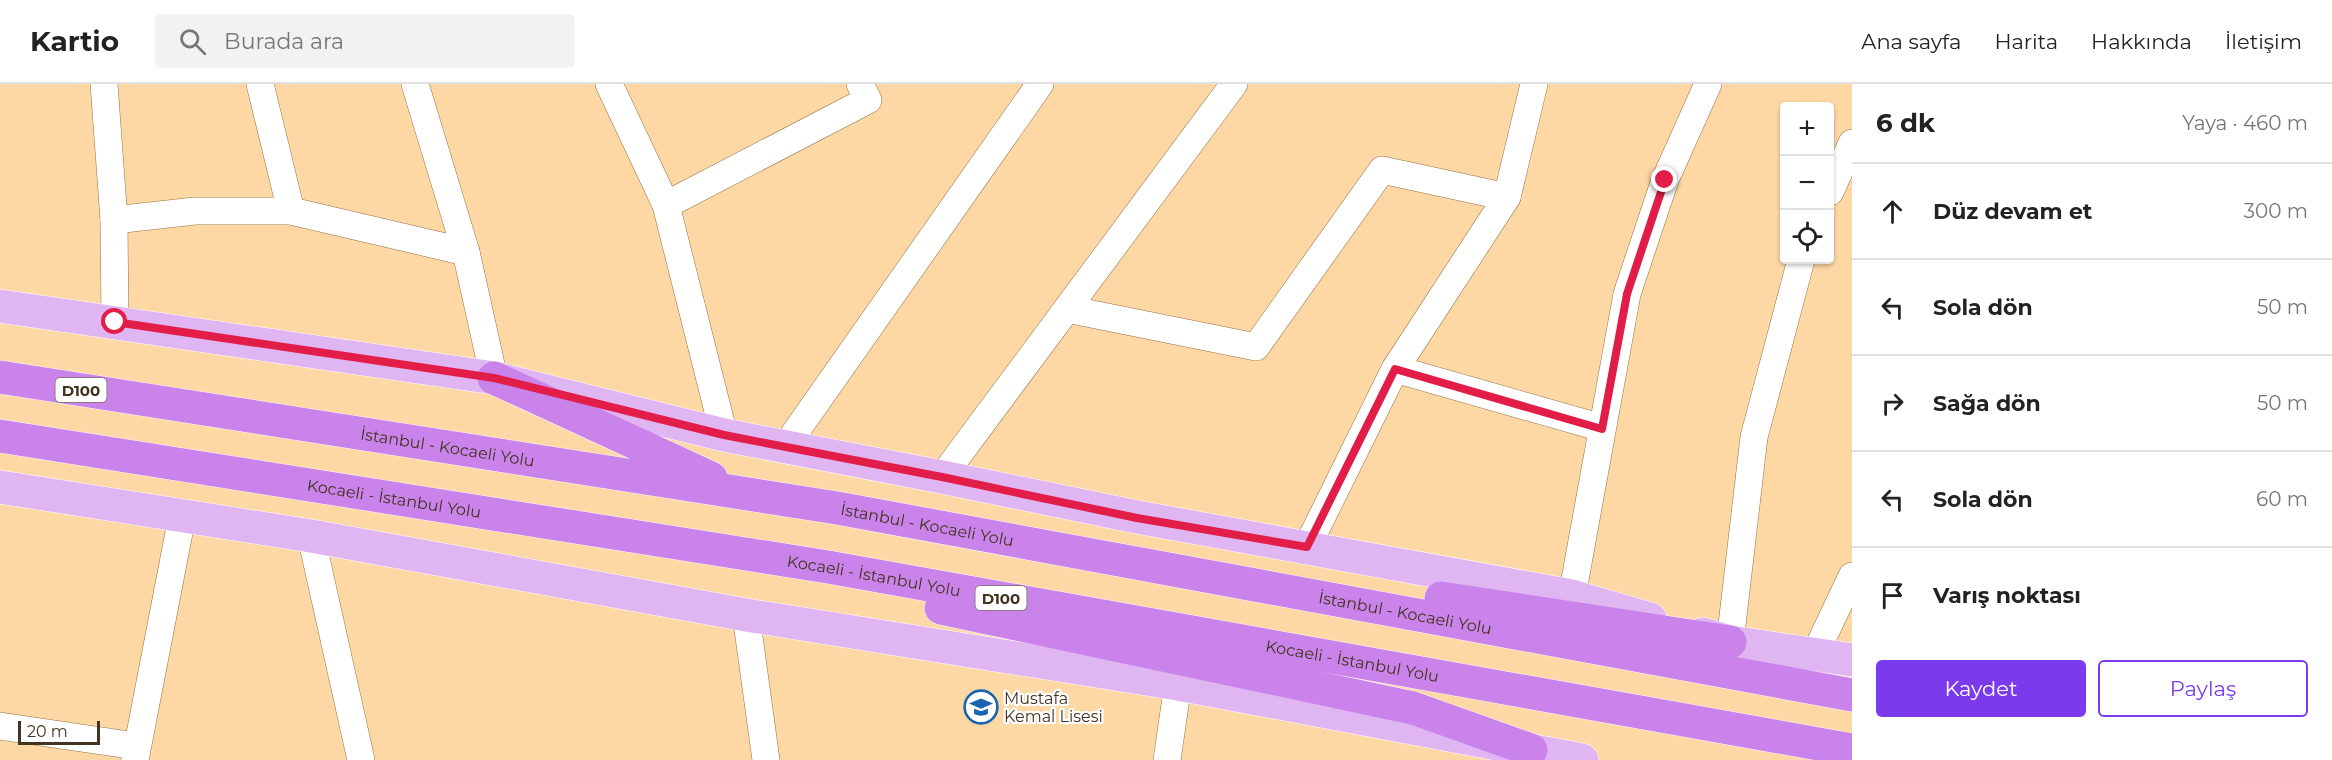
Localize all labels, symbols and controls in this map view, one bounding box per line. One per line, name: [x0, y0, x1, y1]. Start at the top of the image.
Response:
search box: [155, 14, 575, 68]
text: Kartio: [30, 24, 119, 58]
icon: search: [176, 25, 209, 58]
text: Burada ara: [224, 28, 344, 55]
text: Ana sayfa: [1861, 29, 1961, 54]
text: Harita: [1994, 29, 2058, 54]
text: Hakkında: [2091, 29, 2192, 54]
text: İletişim: [2225, 29, 2302, 54]
map controls: [1780, 102, 1834, 264]
button: +: [1780, 102, 1834, 156]
text: 6 dk: [1876, 107, 1935, 139]
text: Yaya · 460 m: [2182, 111, 2308, 135]
button: −: [1780, 156, 1834, 210]
route end: [1651, 166, 1677, 192]
icon: ahead: [1876, 195, 1909, 228]
text: Düz devam et: [1933, 198, 2092, 225]
text: 300 m: [2244, 199, 2308, 223]
button: locate: [1780, 210, 1834, 264]
icon: left: [1876, 291, 1909, 324]
text: Sola dön: [1933, 294, 2033, 321]
text: 50 m: [2257, 295, 2308, 319]
route start: [101, 308, 127, 334]
road number: D100: [56, 378, 106, 402]
icon: right: [1876, 387, 1909, 420]
text: Sağa dön: [1933, 390, 2041, 417]
text: 50 m: [2257, 391, 2308, 415]
street label: İstanbul - Kocaeli Yolu: [359, 424, 536, 470]
street label: Kocaeli - İstanbul Yolu: [306, 475, 482, 521]
icon: left: [1876, 483, 1909, 516]
text: Sola dön: [1933, 486, 2033, 513]
text: 60 m: [2256, 487, 2308, 511]
street label: İstanbul - Kocaeli Yolu: [839, 499, 1016, 550]
street label: Kocaeli - İstanbul Yolu: [786, 551, 962, 600]
icon: arrive: [1876, 579, 1909, 612]
text: Varış noktası: [1933, 582, 2081, 609]
road number: D100: [976, 586, 1026, 610]
street label: İstanbul - Kocaeli Yolu: [1317, 587, 1493, 638]
street label: Kocaeli - İstanbul Yolu: [1264, 636, 1441, 686]
button: Kaydet: [1876, 660, 2086, 717]
button: Paylaş: [2098, 660, 2308, 717]
school or university icon: Mustafa Kemal Lisesi: [963, 689, 999, 725]
place label: Mustafa Kemal Lisesi: [1004, 689, 1103, 726]
scale bar: [18, 718, 100, 746]
text: 20 m: [27, 722, 68, 741]

